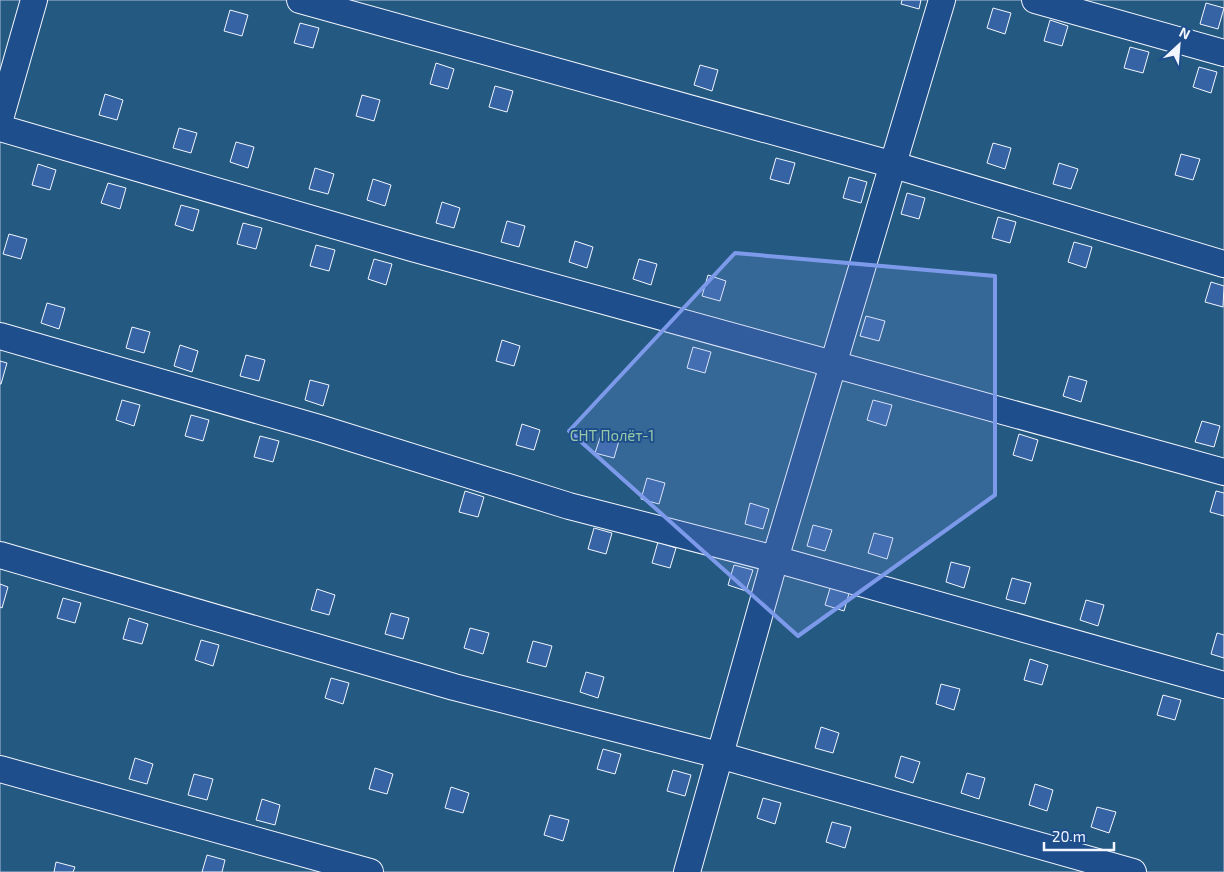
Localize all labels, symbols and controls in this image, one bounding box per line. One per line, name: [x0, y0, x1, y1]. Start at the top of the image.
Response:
north arrow: [1154, 20, 1204, 70]
text: N: [1177, 23, 1193, 43]
park label: СНТ Полёт-1: [570, 426, 654, 444]
scale bar: [1044, 820, 1114, 852]
text: 20 m: [1052, 827, 1086, 845]

